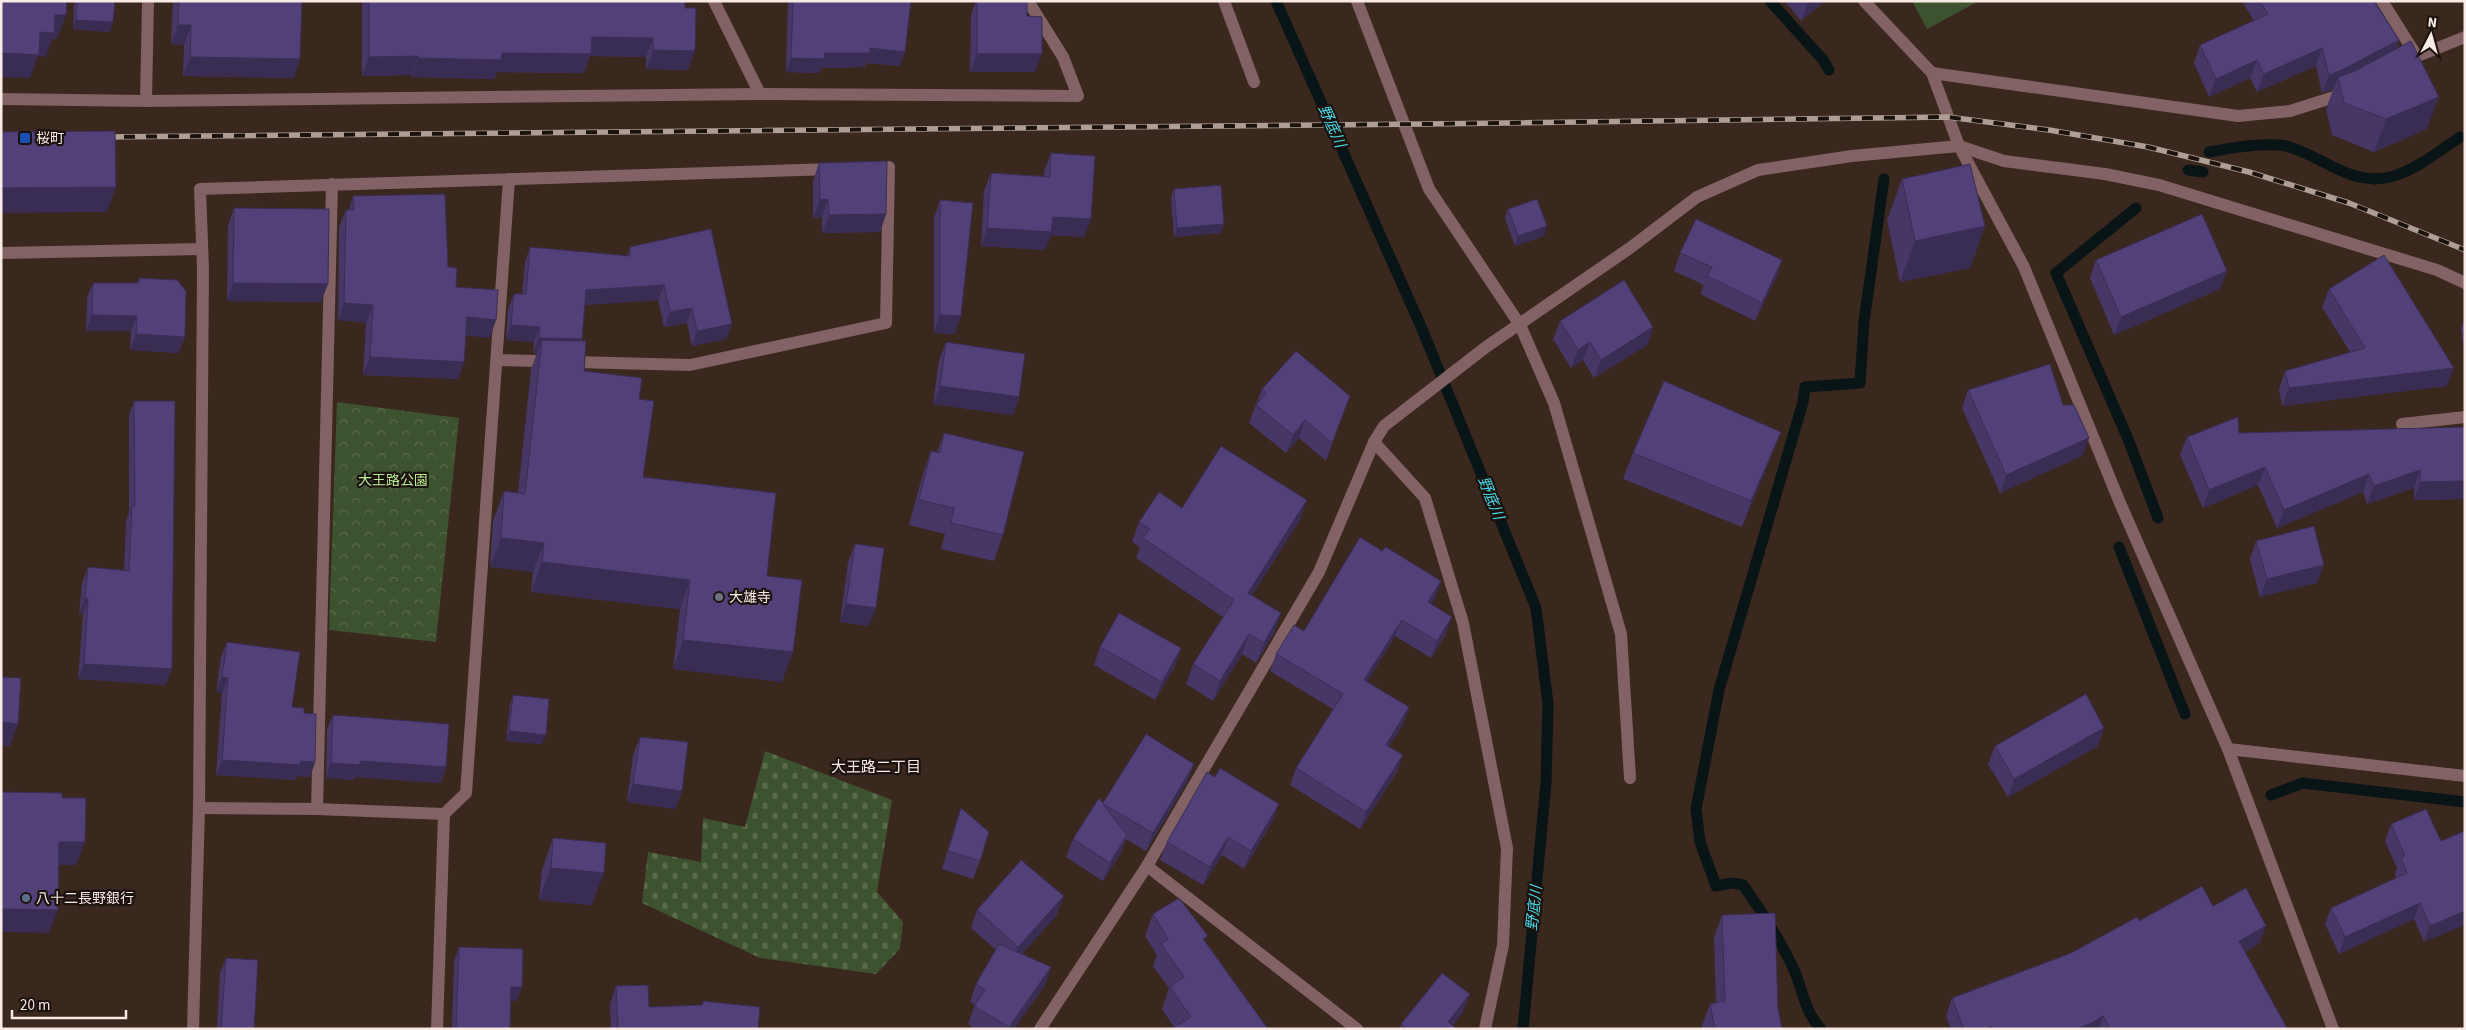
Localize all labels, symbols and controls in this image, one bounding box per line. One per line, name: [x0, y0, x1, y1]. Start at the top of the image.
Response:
north arrow: [2406, 10, 2456, 60]
text: N: [2427, 13, 2438, 33]
water label: 野底川: [1313, 101, 1351, 153]
place label: 桜町: [36, 129, 64, 149]
marker: 桜町: [18, 131, 32, 145]
park label: 大王路公園: [358, 471, 428, 491]
water label: 野底川: [1472, 473, 1509, 525]
place label: 大雄寺: [729, 588, 771, 608]
marker: 大雄寺: [713, 591, 725, 603]
district label: 大王路二丁目: [831, 757, 921, 778]
water label: 野底川: [1522, 883, 1547, 932]
place label: 八十二長野銀行: [36, 889, 134, 909]
marker: 八十二長野銀行: [20, 892, 32, 904]
scale bar: [12, 988, 126, 1020]
text: 20 m: [20, 995, 50, 1016]

